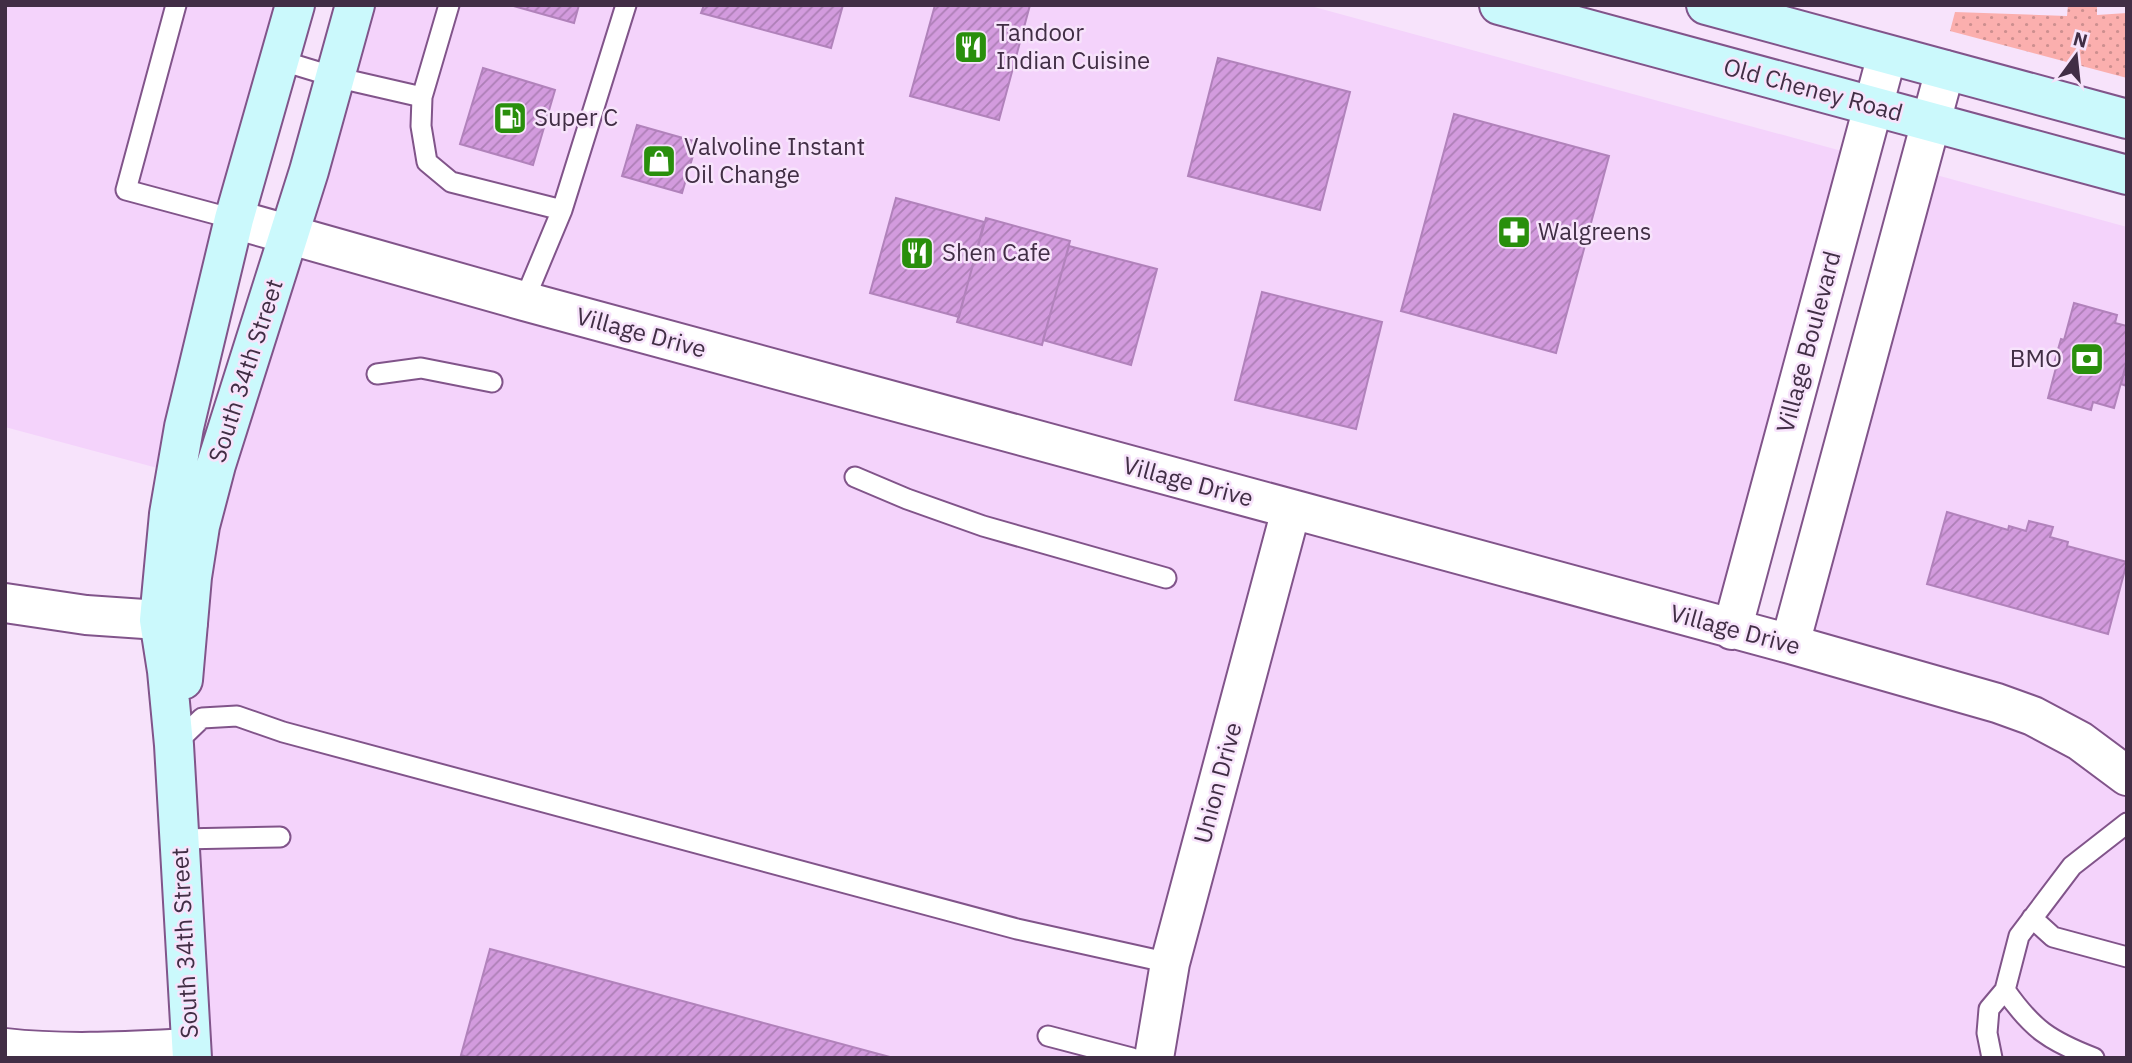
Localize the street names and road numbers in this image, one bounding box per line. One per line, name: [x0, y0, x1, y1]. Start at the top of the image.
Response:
street label: Old Cheney Road: [1720, 50, 1906, 128]
street label: Village Boulevard: [1768, 247, 1848, 436]
street label: South 34th Street: [200, 275, 290, 467]
street label: Village Drive: [573, 299, 710, 365]
street label: Village Drive: [1120, 448, 1257, 514]
street label: Village Drive: [1667, 596, 1804, 662]
street label: Union Drive: [1185, 719, 1249, 847]
street label: South 34th Street: [163, 847, 205, 1039]

